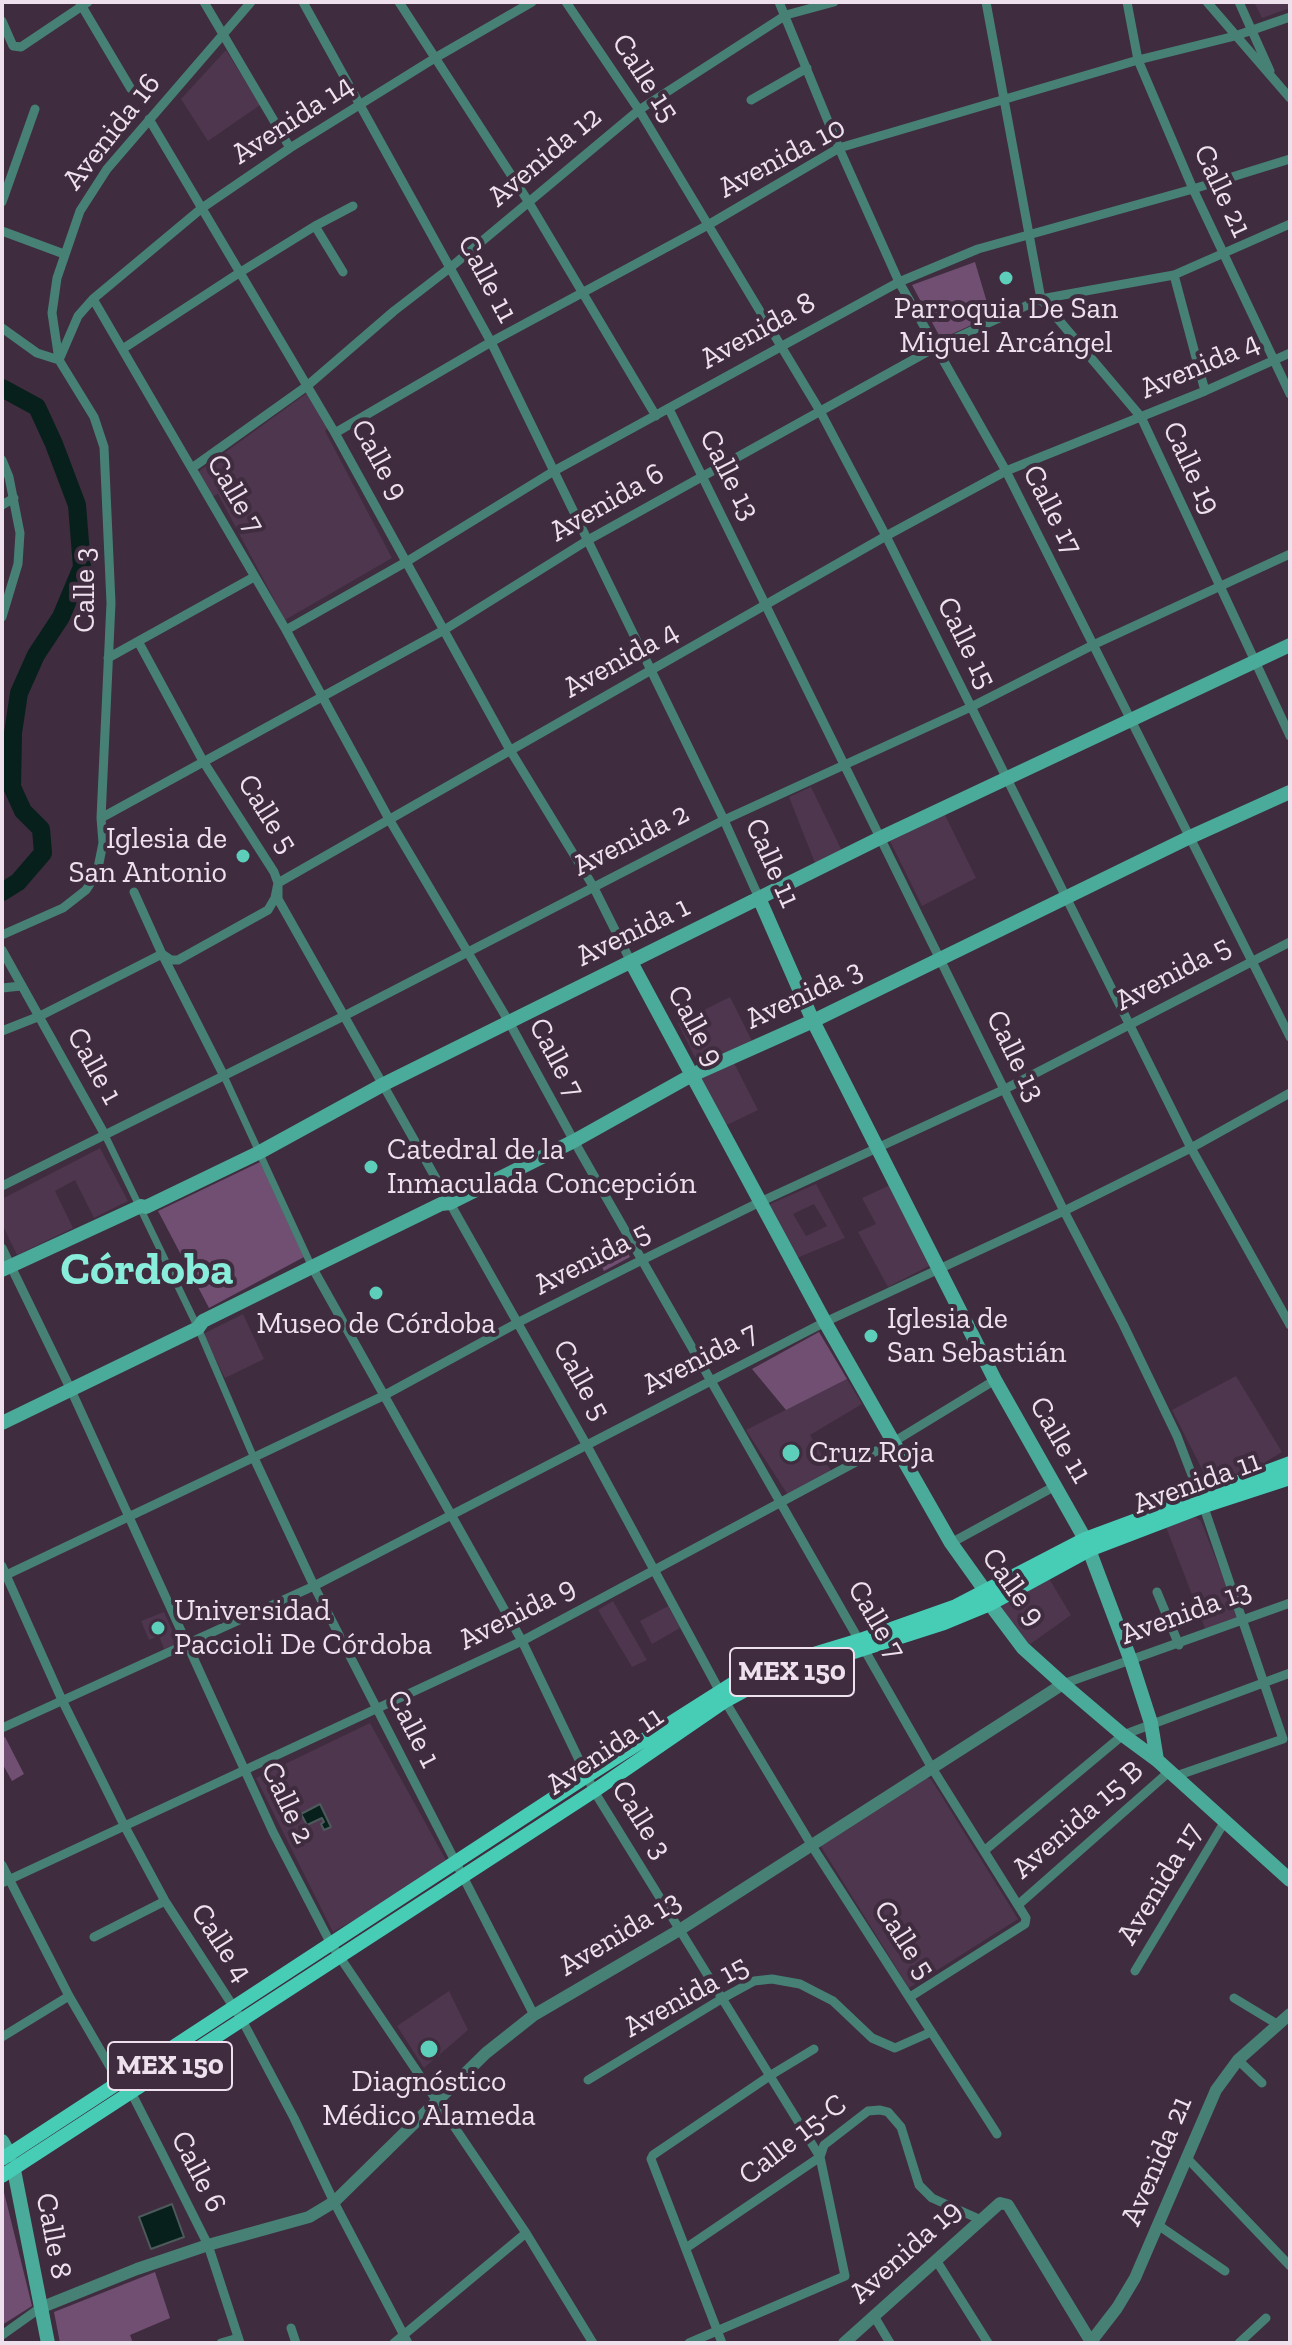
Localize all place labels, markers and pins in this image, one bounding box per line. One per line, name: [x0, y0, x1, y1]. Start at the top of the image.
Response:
marker: Parroquia De San Miguel Arcángel: [997, 269, 1015, 287]
place label: Parroquia De San Miguel Arcángel: [894, 291, 1118, 362]
place label: Iglesia de San Antonio: [68, 821, 227, 892]
marker: Iglesia de San Antonio: [234, 847, 252, 865]
place label: Catedral de la Inmaculada Concepción: [387, 1132, 696, 1202]
marker: Catedral de la Inmaculada Concepción: [362, 1158, 380, 1176]
marker: Museo de Córdoba: [367, 1284, 385, 1302]
place label: Iglesia de San Sebastián: [887, 1301, 1066, 1372]
place label: Museo de Córdoba: [256, 1306, 496, 1342]
marker: Iglesia de San Sebastián: [862, 1327, 880, 1345]
place label: Cruz Roja: [809, 1435, 934, 1471]
marker: Cruz Roja: [780, 1442, 802, 1464]
place label: Universidad Paccioli De Córdoba: [174, 1593, 432, 1664]
marker: Universidad Paccioli De Córdoba: [149, 1619, 167, 1637]
marker: Diagnóstico Médico Alameda: [418, 2038, 440, 2060]
place label: Diagnóstico Médico Alameda: [322, 2064, 536, 2134]

